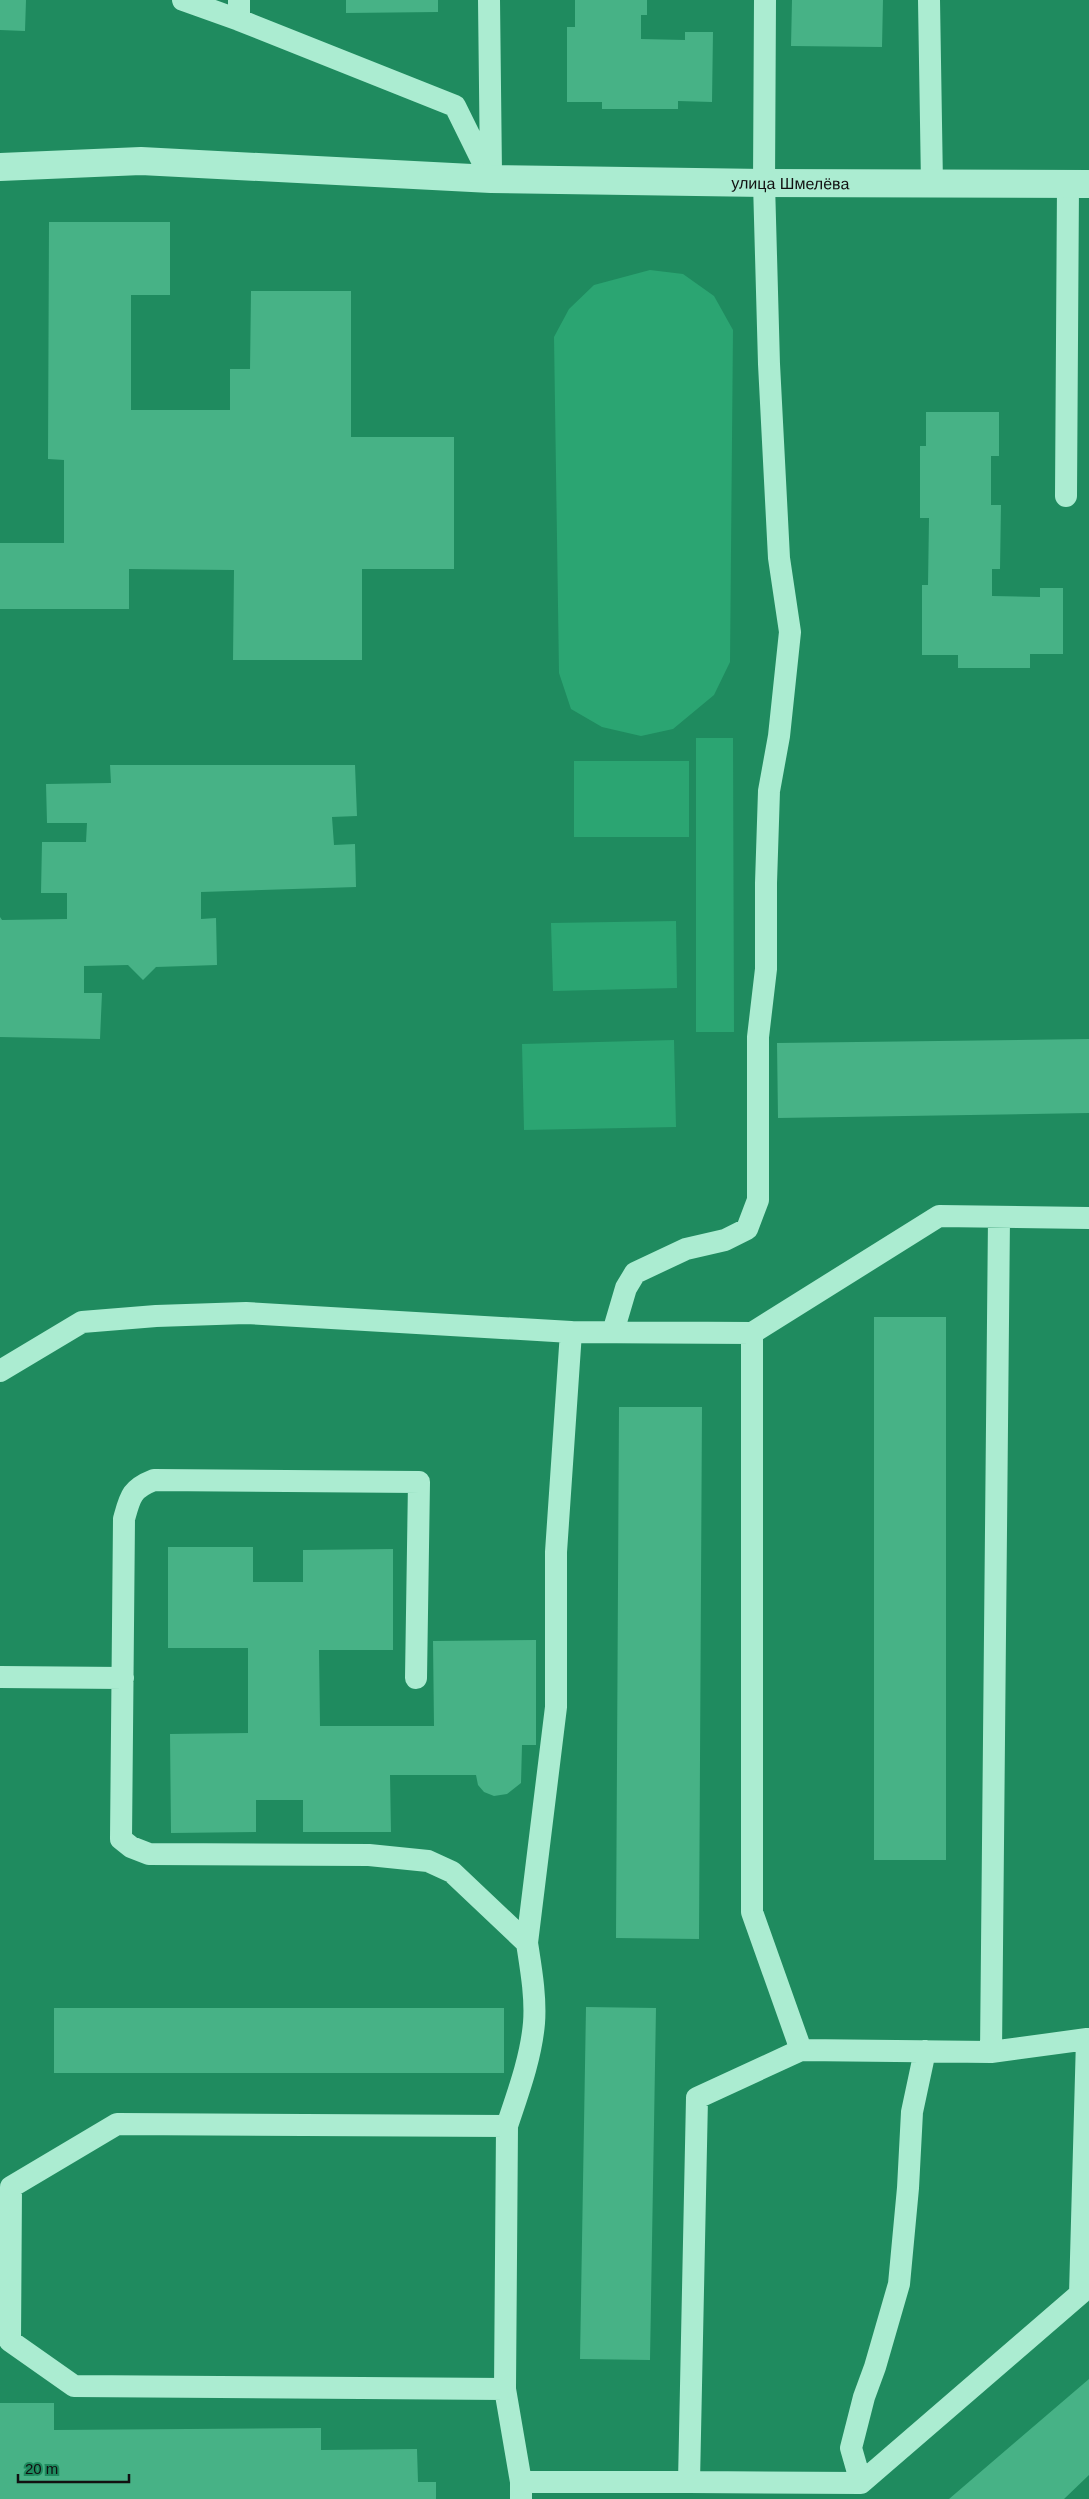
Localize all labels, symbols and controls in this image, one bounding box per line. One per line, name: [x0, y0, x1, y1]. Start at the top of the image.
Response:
street label: улица Шмелёва: [731, 174, 850, 192]
scale bar: [18, 2452, 129, 2484]
text: 20 m: [25, 2460, 58, 2477]

